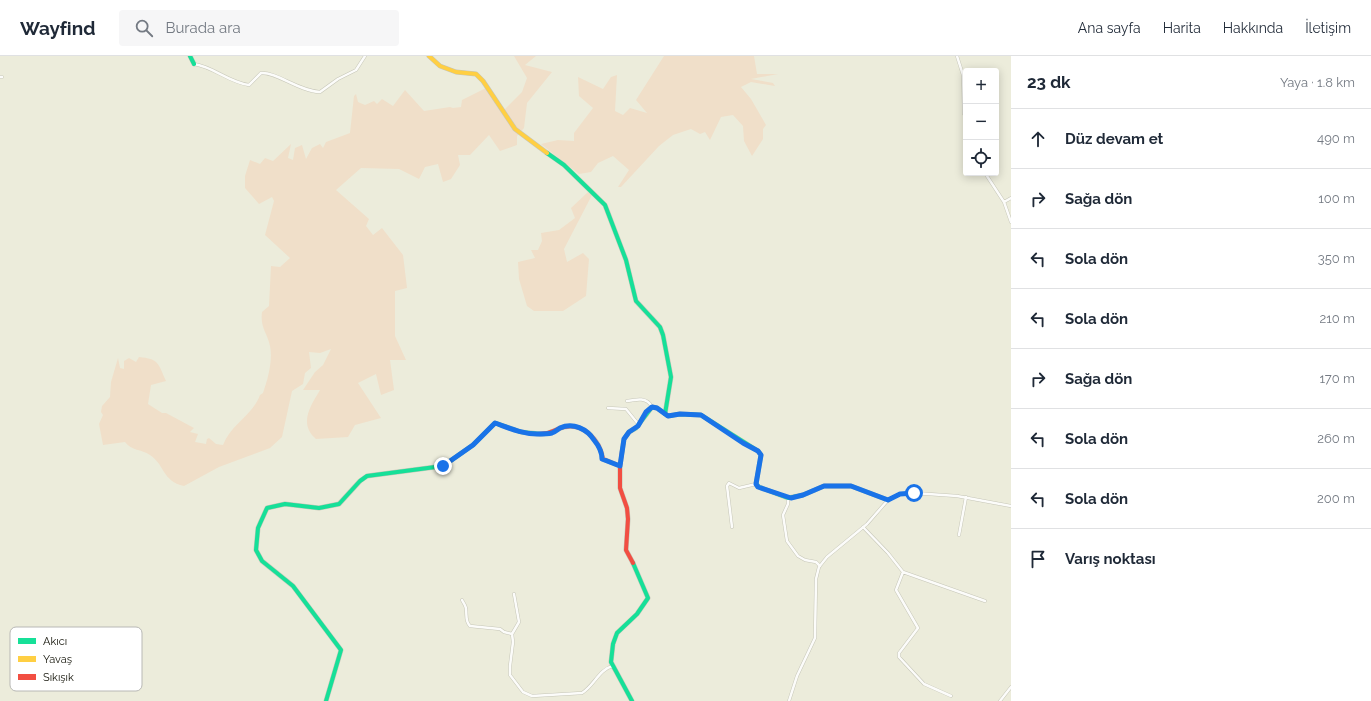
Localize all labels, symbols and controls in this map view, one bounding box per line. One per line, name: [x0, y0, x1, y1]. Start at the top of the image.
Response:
search box: [119, 10, 399, 46]
text: Wayfind: [20, 17, 95, 39]
icon: search: [133, 17, 155, 39]
text: Burada ara: [165, 19, 241, 37]
text: Ana sayfa: [1078, 20, 1141, 36]
text: Harita: [1163, 20, 1201, 36]
text: Hakkında: [1223, 20, 1283, 36]
text: İletişim: [1305, 20, 1351, 36]
map controls: [963, 68, 999, 176]
button: +: [963, 68, 999, 104]
text: 23 dk: [1027, 72, 1071, 92]
text: Yaya · 1.8 km: [1280, 75, 1355, 90]
button: −: [963, 104, 999, 140]
icon: ahead: [1027, 128, 1049, 150]
text: Düz devam et: [1065, 130, 1163, 148]
text: 490 m: [1317, 131, 1355, 146]
button: locate: [963, 140, 999, 176]
icon: right: [1027, 188, 1049, 210]
text: Sağa dön: [1065, 190, 1132, 208]
text: 100 m: [1318, 191, 1355, 206]
icon: left: [1027, 248, 1049, 270]
text: Sola dön: [1065, 250, 1128, 268]
text: 350 m: [1318, 251, 1355, 266]
icon: left: [1027, 308, 1049, 330]
text: Sola dön: [1065, 310, 1128, 328]
text: 210 m: [1319, 311, 1355, 326]
icon: right: [1027, 368, 1049, 390]
text: Sağa dön: [1065, 370, 1132, 388]
text: 170 m: [1319, 371, 1355, 386]
icon: left: [1027, 428, 1049, 450]
text: Sola dön: [1065, 430, 1128, 448]
text: 260 m: [1317, 431, 1355, 446]
route end: [434, 457, 452, 475]
route start: [905, 484, 923, 502]
icon: left: [1027, 488, 1049, 510]
text: Sola dön: [1065, 490, 1128, 508]
text: 200 m: [1317, 491, 1355, 506]
icon: arrive: [1027, 548, 1049, 570]
text: Varış noktası: [1065, 550, 1156, 568]
legend: [10, 627, 142, 691]
text: Akıcı: [43, 635, 67, 648]
text: Yavaş: [43, 653, 72, 666]
text: Sıkışık: [43, 671, 74, 684]

